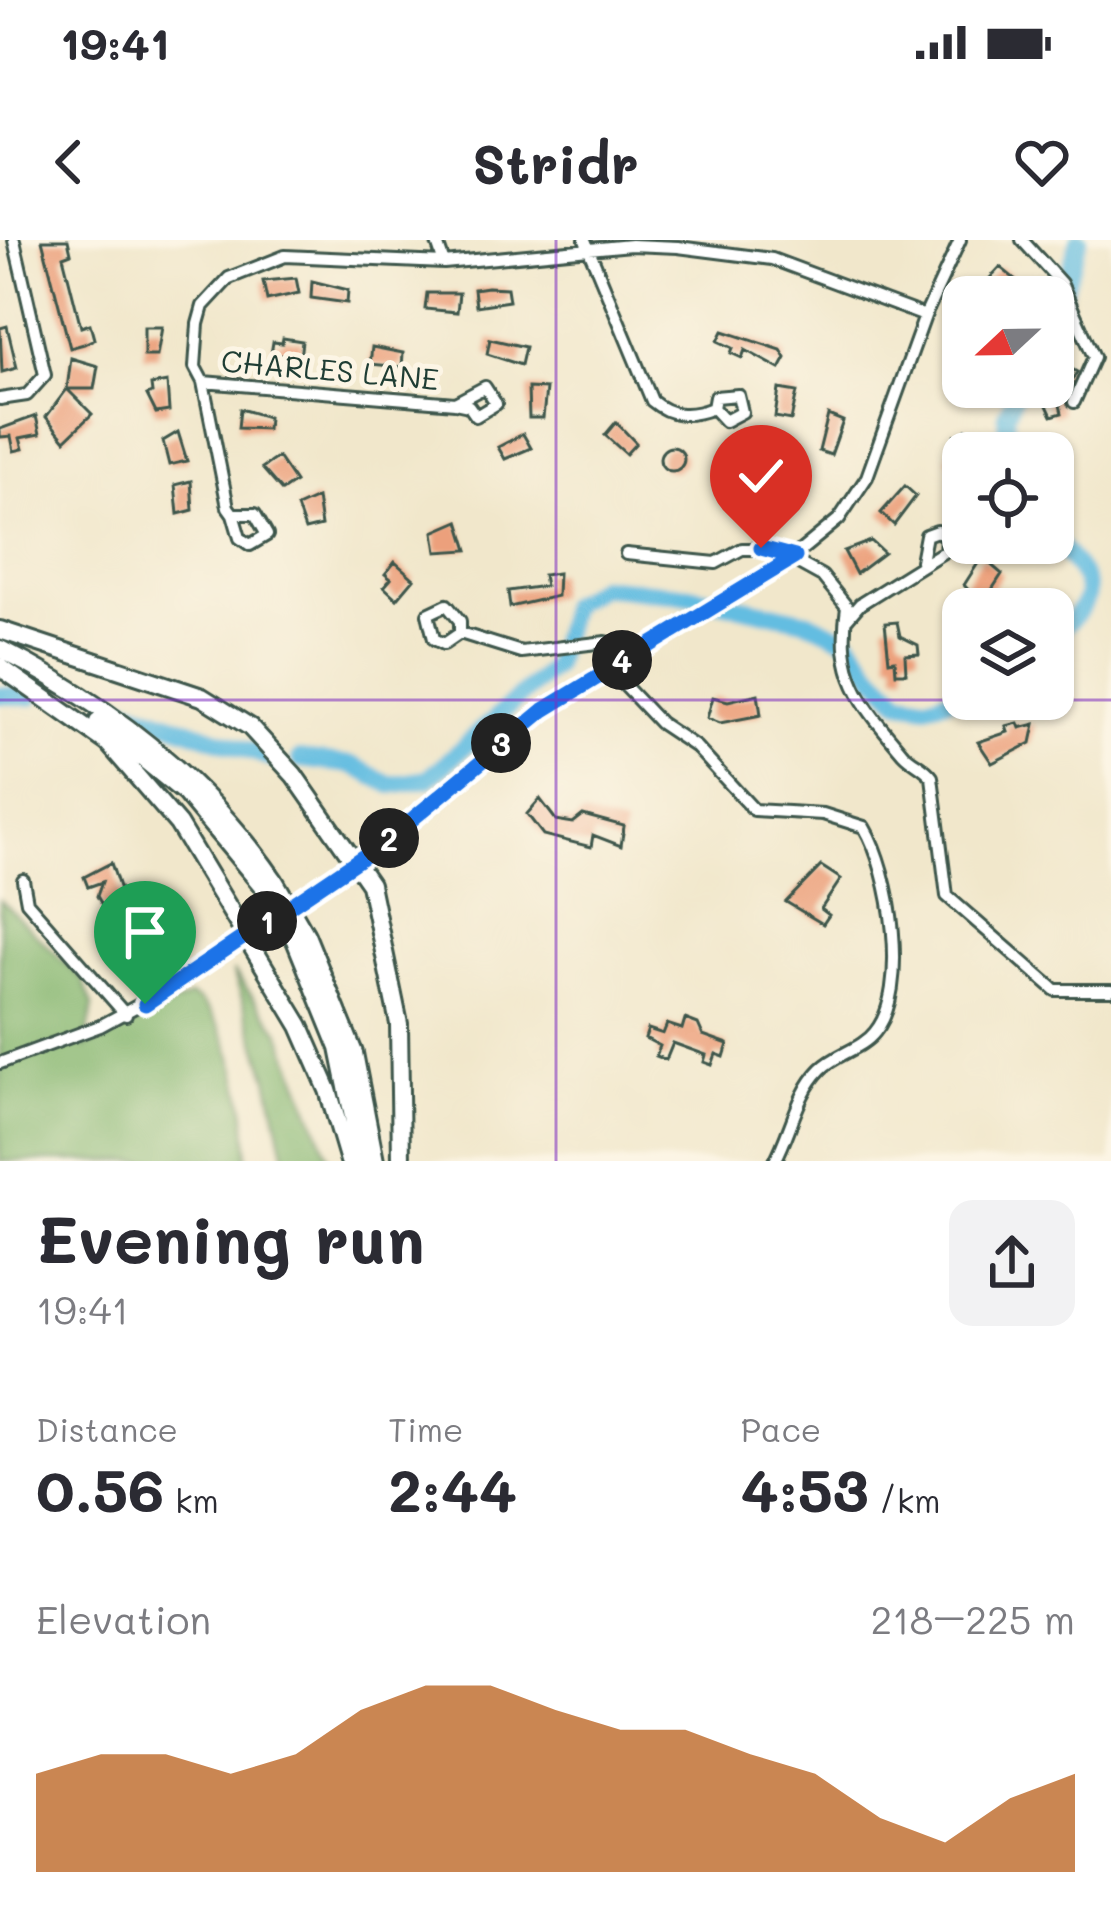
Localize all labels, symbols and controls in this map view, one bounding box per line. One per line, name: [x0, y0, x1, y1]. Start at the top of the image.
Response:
text: 19:41: [60, 13, 170, 71]
text: Stridr: [472, 127, 639, 198]
icon: back: [36, 129, 102, 195]
icon: heart: [1009, 129, 1075, 195]
north arrow: [942, 276, 1074, 408]
map controls: [942, 276, 1074, 720]
street label: CHARLES LANE: [220, 340, 440, 398]
pin: [710, 425, 812, 548]
button: locate: [942, 432, 1074, 564]
icon: check: [728, 443, 794, 509]
button: layers: [942, 588, 1074, 720]
pin: 4: [592, 630, 652, 690]
text: 4: [612, 638, 632, 681]
pin: 3: [471, 713, 531, 773]
text: 3: [491, 721, 511, 764]
pin: 2: [359, 808, 419, 868]
text: 2: [380, 816, 398, 859]
pin: [94, 881, 196, 1004]
pin: 1: [237, 891, 297, 951]
icon: arrive: [112, 899, 178, 965]
text: 1: [260, 899, 274, 942]
text: Evening run: [36, 1195, 425, 1281]
button: share: [949, 1200, 1075, 1326]
text: 19:41: [36, 1283, 129, 1334]
text: Distance: [36, 1407, 178, 1450]
text: Time: [388, 1407, 464, 1450]
text: Pace: [741, 1407, 821, 1450]
text: 0.56: [36, 1450, 164, 1528]
text: 2:44: [388, 1450, 517, 1528]
text: 4:53: [741, 1450, 869, 1528]
text: km: [164, 1478, 219, 1521]
text: /km: [869, 1478, 940, 1521]
text: Elevation: [36, 1593, 211, 1644]
text: 218–225 m: [871, 1593, 1075, 1644]

